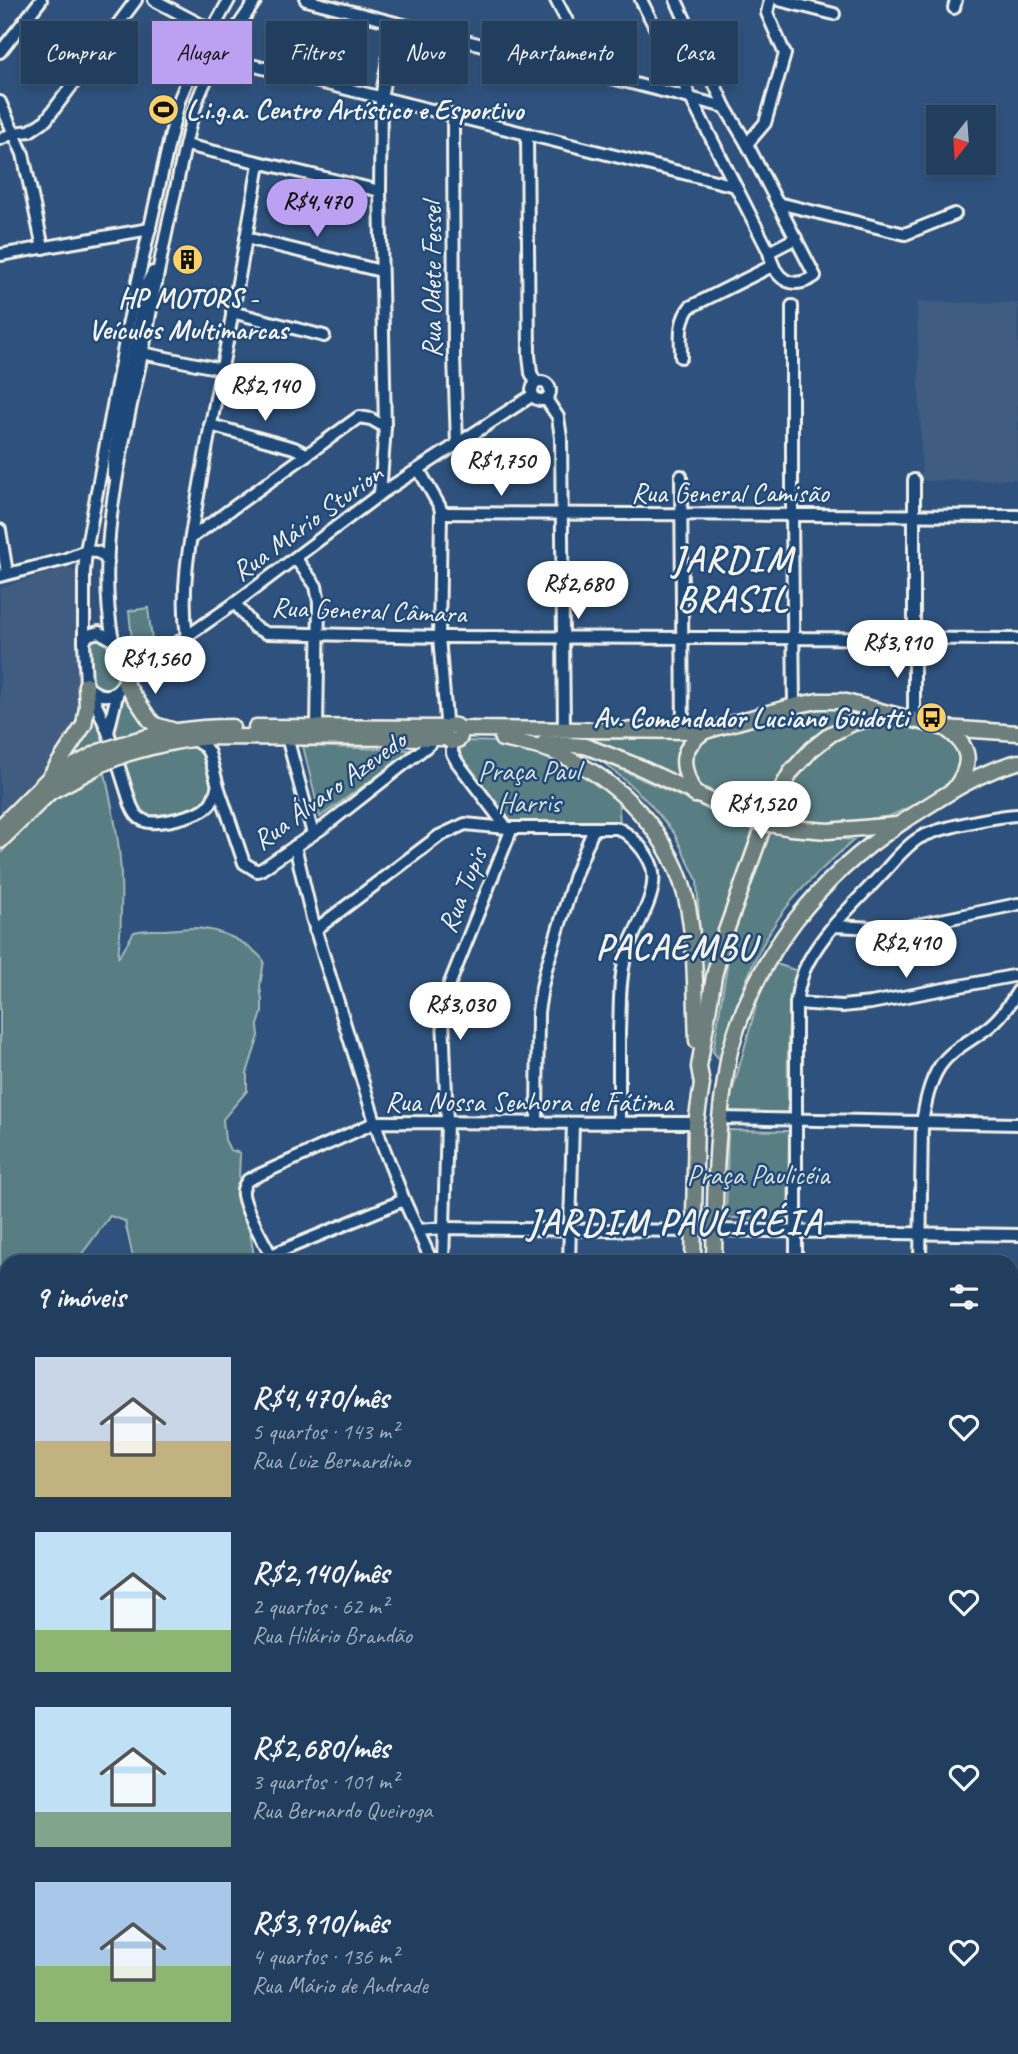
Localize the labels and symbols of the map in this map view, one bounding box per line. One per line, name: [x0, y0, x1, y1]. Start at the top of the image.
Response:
sports icon: L.i.g.a. Centro Artístico e Esportivo: [146, 92, 180, 126]
place label: L.i.g.a. Centro Artístico e Esportivo: [186, 92, 525, 127]
north arrow: [926, 105, 996, 175]
pin: R$4,470: [252, 180, 382, 239]
street label: Rua Odete Fessel: [414, 197, 449, 358]
building icon: HP MOTORS - Veículos Multimarcas: [171, 243, 205, 277]
place label: HP MOTORS - Veículos Multimarcas: [88, 280, 291, 347]
pin: R$2,140: [200, 364, 330, 423]
pin: R$1,750: [436, 438, 566, 498]
street label: Rua Mário Sturion: [225, 455, 390, 589]
street label: Rua General Camisão: [631, 475, 831, 510]
district label: JARDIM BRASIL: [670, 537, 796, 622]
pin: R$2,680: [513, 562, 643, 621]
street label: Rua General Câmara: [271, 589, 469, 631]
pin: R$3,910: [832, 620, 962, 680]
pin: R$1,560: [90, 636, 220, 696]
place label: Av. Comendador Luciano Guidotti: [594, 700, 912, 735]
bus stop icon: Av. Comendador Luciano Guidotti: [914, 700, 948, 734]
street label: Rua Álvaro Azevedo: [245, 721, 415, 857]
park label: Praça Paul Harris: [478, 753, 585, 820]
pin: R$1,520: [696, 782, 826, 841]
street label: Rua Tupis: [429, 840, 496, 938]
pin: R$2,410: [841, 920, 971, 980]
district label: PACAEMBU: [596, 925, 761, 970]
pin: R$3,030: [395, 982, 525, 1042]
street label: Rua Nossa Senhora de Fátima: [385, 1084, 675, 1119]
park label: Praça Paulicéia: [687, 1157, 831, 1192]
district label: JARDIM PAULICÉIA: [525, 1200, 823, 1245]

